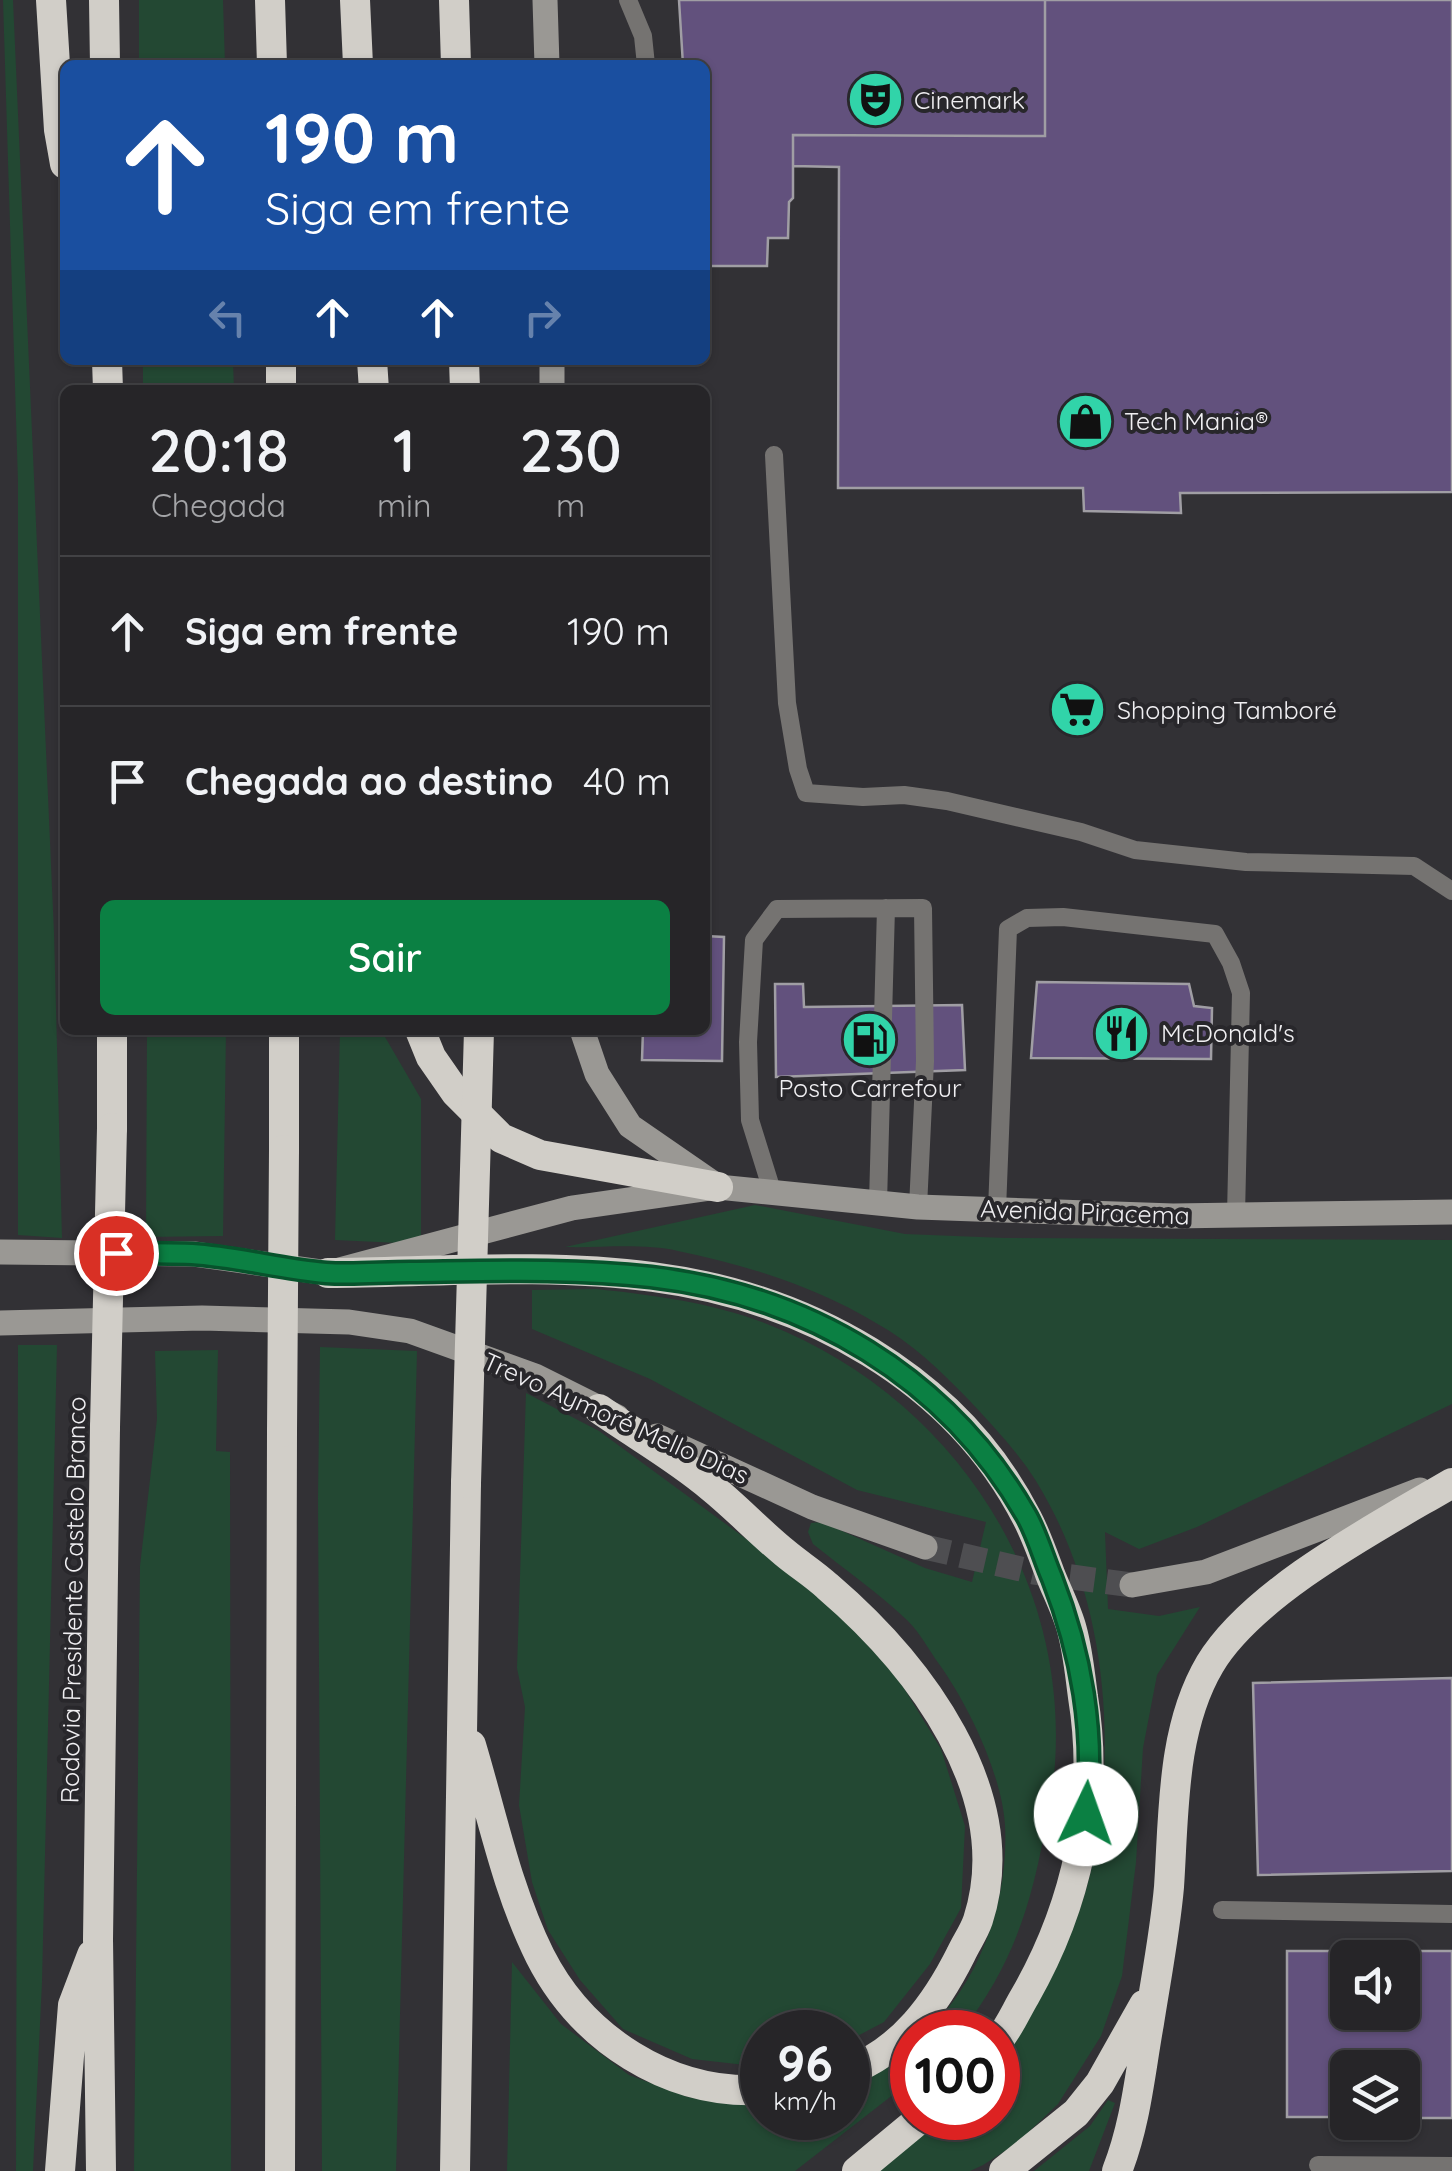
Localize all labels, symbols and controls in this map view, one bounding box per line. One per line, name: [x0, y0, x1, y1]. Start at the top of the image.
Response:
theatre icon: Cinemark: [845, 70, 905, 130]
place label: Cinemark: [914, 84, 1025, 115]
text: 190 m: [265, 93, 459, 181]
icon: ahead: [100, 100, 230, 230]
text: Siga em frente: [265, 180, 571, 236]
icon: left: [200, 290, 255, 345]
icon: ahead: [305, 290, 360, 345]
icon: ahead: [410, 290, 465, 345]
icon: right: [515, 290, 570, 345]
shop icon: Tech Mania®: [1055, 391, 1115, 451]
place label: Tech Mania®: [1124, 405, 1268, 436]
text: 20:18: [148, 412, 289, 487]
text: 1: [393, 412, 416, 487]
text: 230: [520, 412, 622, 487]
text: Chegada: [151, 485, 286, 525]
text: min: [377, 485, 431, 525]
text: m: [556, 485, 585, 525]
icon: ahead: [100, 604, 155, 659]
text: Siga em frente: [185, 607, 458, 655]
text: 190 m: [567, 607, 670, 655]
supermarket icon: Shopping Tamboré: [1048, 680, 1108, 740]
place label: Shopping Tamboré: [1117, 694, 1337, 725]
icon: arrive: [100, 754, 155, 809]
text: Chegada ao destino: [185, 757, 553, 805]
text: 40 m: [583, 757, 671, 805]
button: Sair: [100, 900, 670, 1015]
restaurant icon: McDonald's: [1092, 1003, 1152, 1063]
fuel station icon: Posto Carrefour: [840, 1009, 900, 1069]
place label: McDonald's: [1161, 1017, 1295, 1048]
place label: Posto Carrefour: [778, 1072, 962, 1103]
street label: Avenida Piracema: [980, 1192, 1190, 1231]
pin: [74, 1211, 159, 1296]
icon: arrive: [89, 1226, 144, 1281]
street label: Trevo Aymoré Mello Dias: [479, 1345, 754, 1490]
street label: Rodovia Presidente Castelo Branco: [53, 1396, 92, 1804]
position arrow: [1034, 1762, 1138, 1866]
map controls: [1330, 1940, 1420, 2140]
button: sound: [1330, 1940, 1420, 2030]
speed limit sign: 100: [890, 2010, 1020, 2140]
text: 96: [777, 2031, 833, 2094]
button: layers: [1330, 2050, 1420, 2140]
text: km/h: [773, 2085, 837, 2116]

